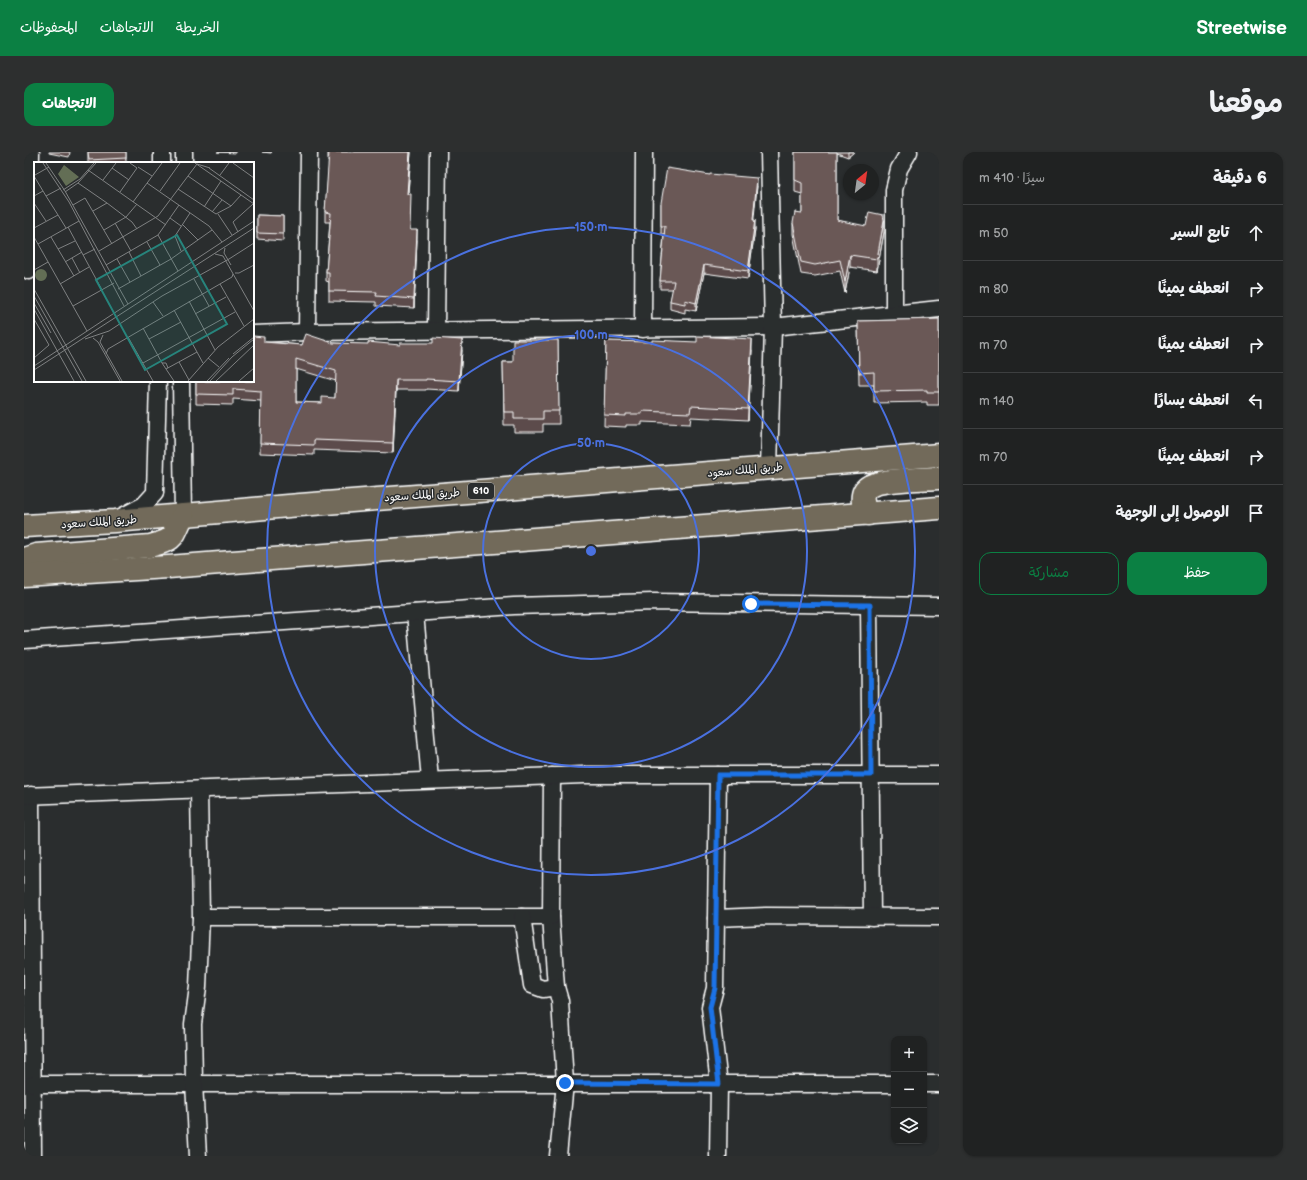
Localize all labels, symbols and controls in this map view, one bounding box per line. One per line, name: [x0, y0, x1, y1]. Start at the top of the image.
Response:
text: Streetwise: [1196, 17, 1287, 40]
text: المحفوظات: [20, 19, 78, 36]
text: الاتجاهات: [100, 19, 154, 36]
text: الخريطة: [176, 19, 219, 36]
button: الاتجاهات: [24, 83, 114, 126]
text: موقعنا: [1209, 87, 1283, 120]
inset map: [34, 162, 254, 382]
north arrow: [843, 164, 879, 200]
text: 6 دقيقة: [1213, 168, 1267, 188]
text: سيرًا · 410 m: [979, 170, 1045, 186]
text: 150 m: [575, 220, 607, 235]
icon: ahead: [1245, 222, 1267, 244]
text: تابع السير: [1171, 223, 1229, 242]
text: 50 m: [979, 225, 1008, 241]
icon: right: [1245, 278, 1267, 300]
text: انعطف يمينًا: [1158, 279, 1229, 298]
text: 80 m: [979, 281, 1009, 297]
text: 100 m: [574, 328, 608, 343]
icon: right: [1245, 334, 1267, 356]
text: انعطف يمينًا: [1158, 335, 1229, 354]
text: 70 m: [979, 337, 1007, 353]
icon: left: [1245, 390, 1267, 412]
text: انعطف يسارًا: [1154, 391, 1229, 410]
text: 140 m: [979, 393, 1014, 409]
text: 50 m: [577, 436, 605, 451]
icon: right: [1245, 446, 1267, 468]
text: انعطف يمينًا: [1158, 447, 1229, 466]
text: 70 m: [979, 449, 1007, 465]
street label: طريق الملك سعود: [707, 460, 784, 481]
road number: 610: [468, 483, 494, 499]
street label: طريق الملك سعود: [384, 486, 460, 505]
icon: arrive: [1245, 502, 1267, 524]
text: الوصول إلى الوجهة: [1115, 503, 1229, 522]
street label: طريق الملك سعود: [61, 513, 137, 532]
centre of rings: [584, 544, 598, 558]
button: مشاركة: [979, 552, 1119, 595]
button: حفظ: [1127, 552, 1267, 595]
route start: [742, 595, 760, 613]
map controls: [891, 1036, 927, 1144]
button: +: [891, 1036, 927, 1072]
button: −: [891, 1072, 927, 1108]
route end: [556, 1074, 574, 1092]
button: layers: [891, 1108, 927, 1144]

